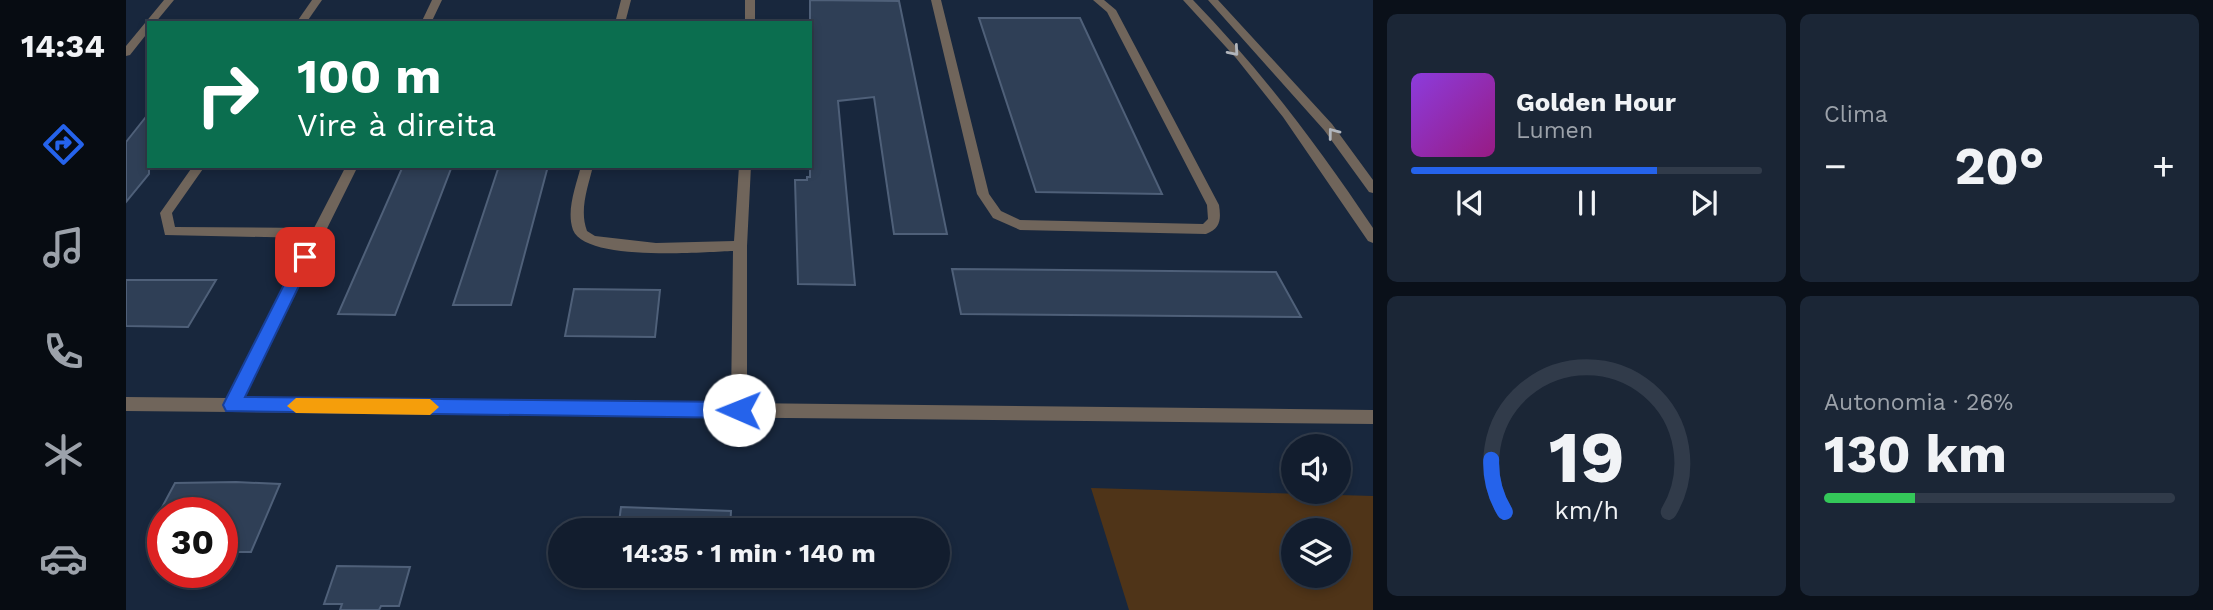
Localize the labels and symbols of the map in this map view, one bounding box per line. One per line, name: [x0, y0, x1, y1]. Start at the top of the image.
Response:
one-way arrow: [1225, 43, 1238, 56]
one-way arrow: [1329, 129, 1341, 141]
pin: [275, 227, 335, 287]
position arrow: [702, 373, 776, 447]
speed limit sign: 30: [147, 497, 238, 588]

